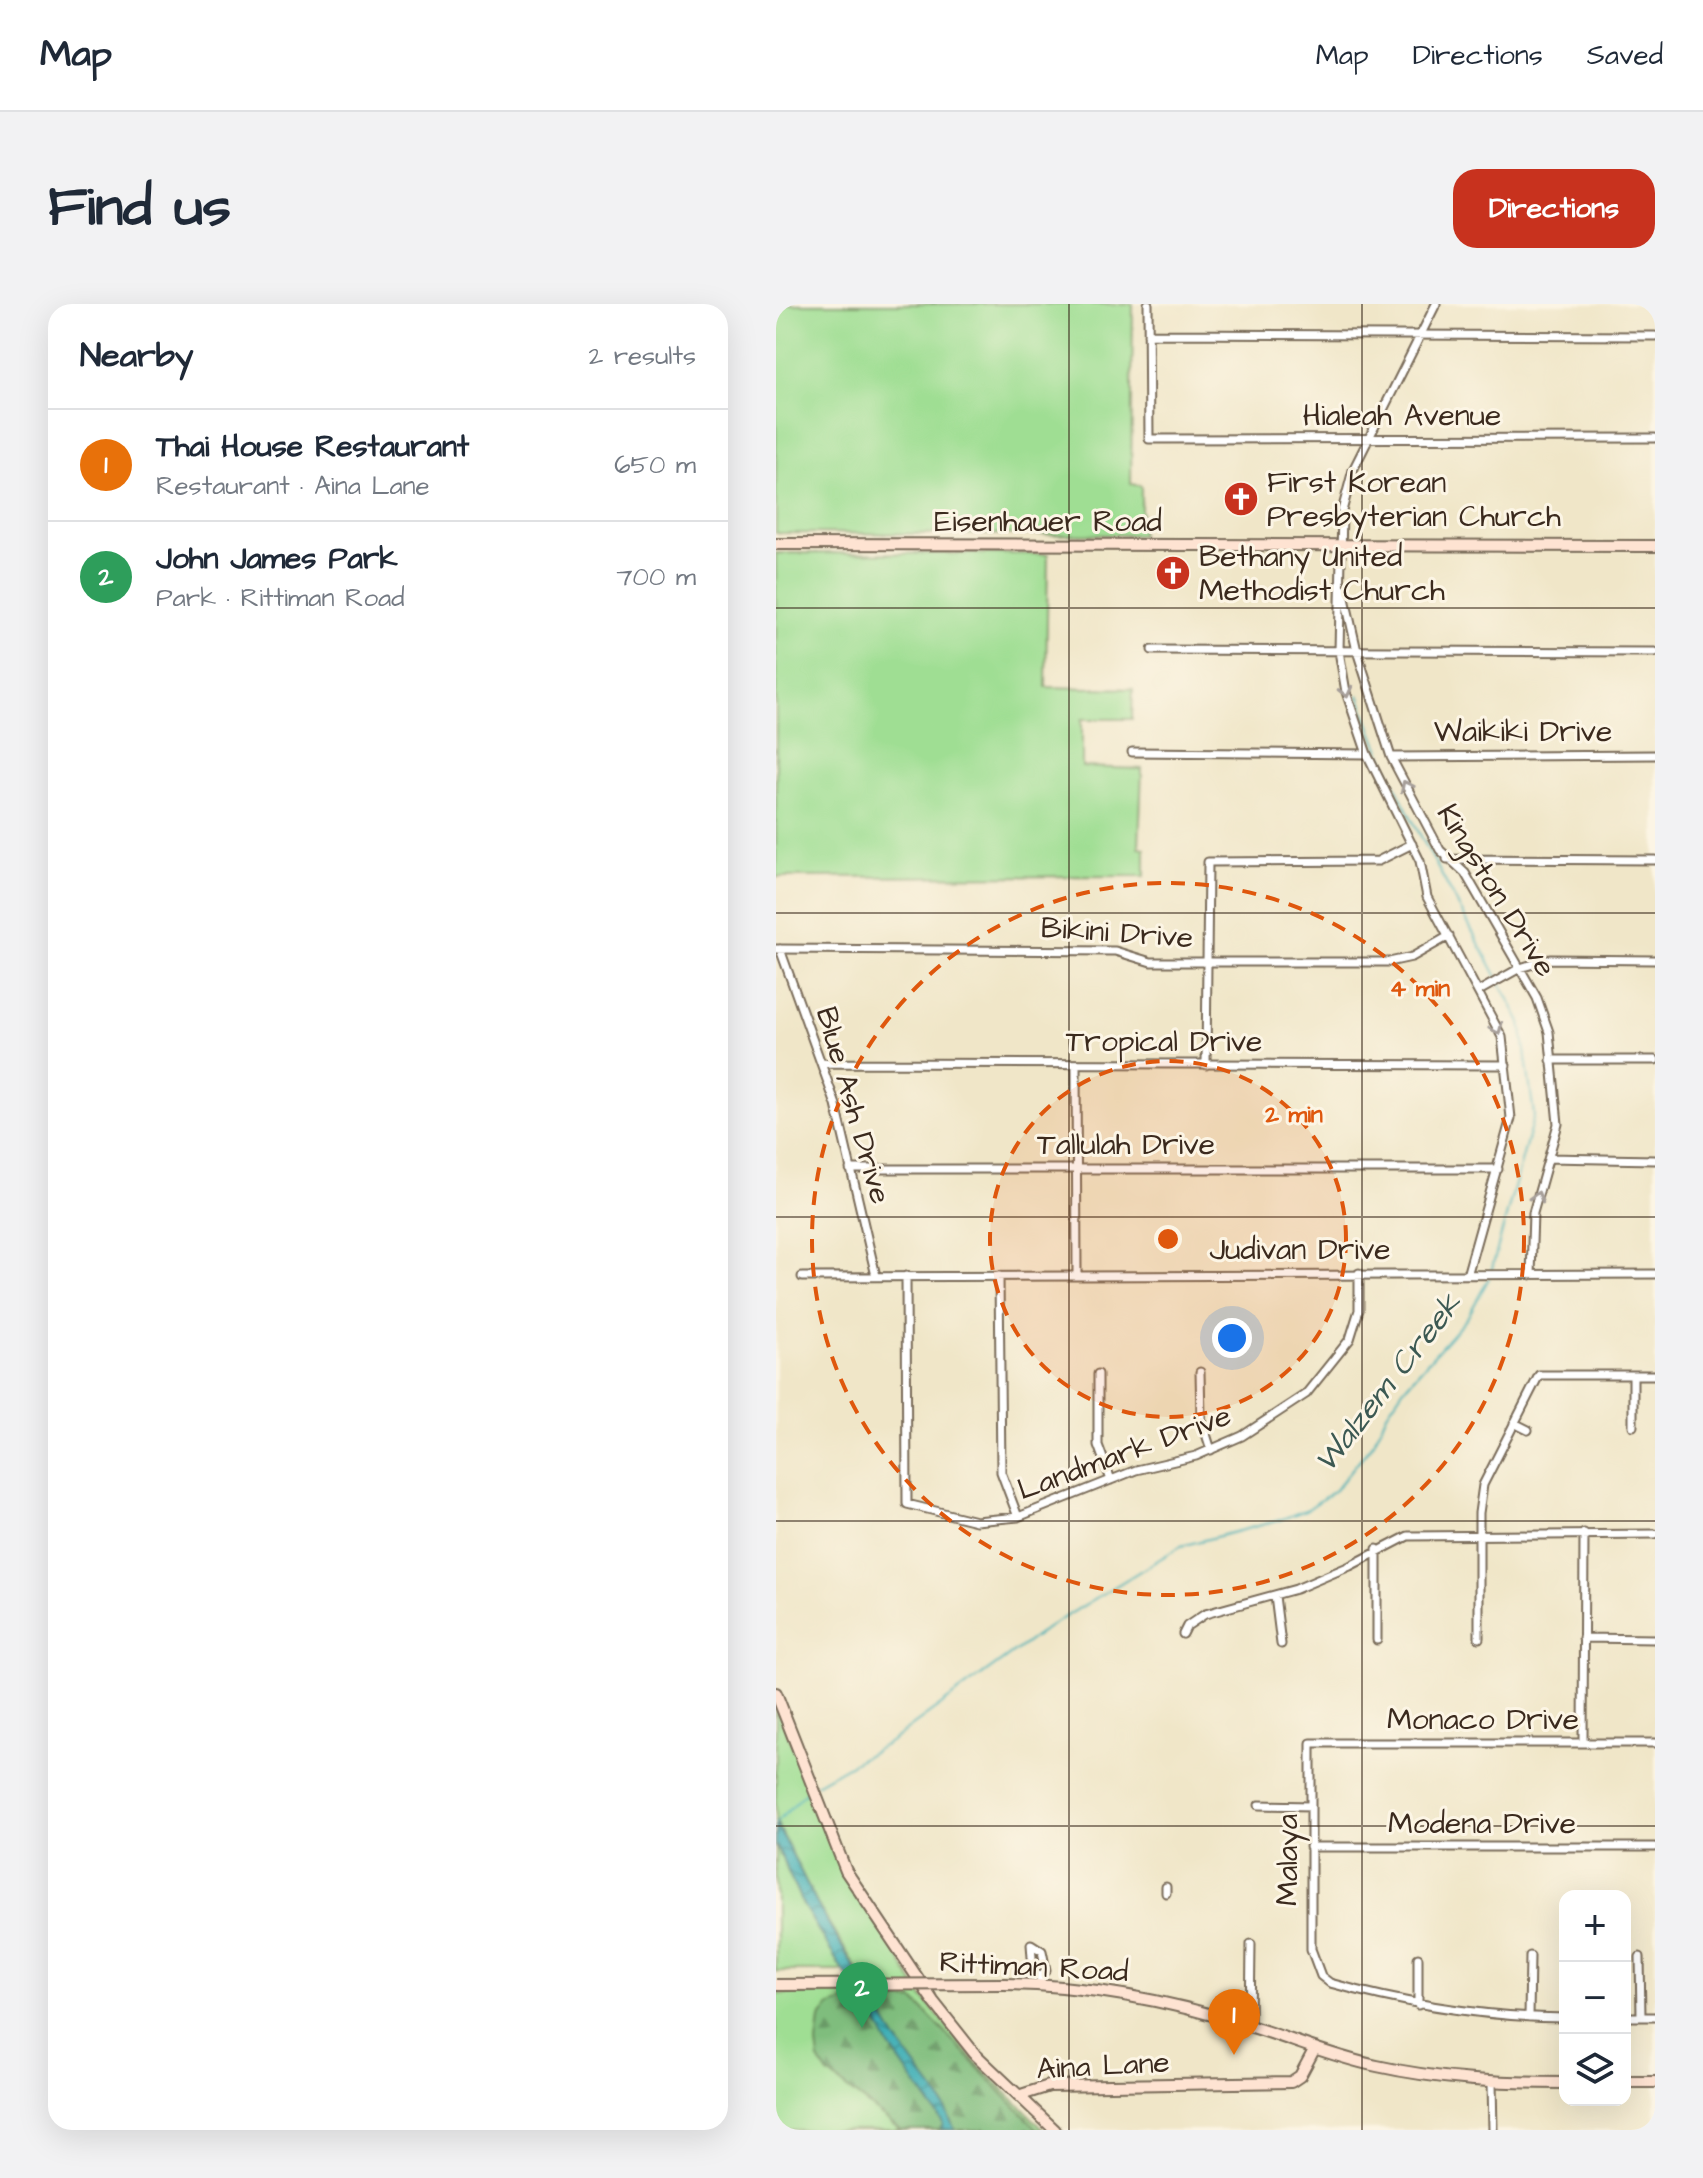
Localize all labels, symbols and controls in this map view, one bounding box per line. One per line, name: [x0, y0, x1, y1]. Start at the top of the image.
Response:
text: Map: [40, 29, 112, 81]
text: Map: [1316, 36, 1369, 75]
text: Directions: [1413, 36, 1543, 75]
text: Saved: [1587, 36, 1663, 75]
text: Find us: [48, 169, 231, 247]
button: Directions: [1453, 169, 1655, 248]
text: Nearby: [80, 332, 194, 380]
text: 2 results: [588, 338, 696, 374]
street label: Hialeah Avenue: [1303, 395, 1501, 437]
text: Thai House Restaurant: [156, 426, 469, 468]
text: 1: [104, 447, 108, 483]
text: 650 m: [614, 447, 696, 483]
place label: First Korean Presbyterian Church: [1267, 462, 1561, 539]
text: Restaurant · Aina Lane: [156, 468, 430, 504]
church icon: First Korean Presbyterian Church: [1222, 480, 1260, 518]
street label: Eisenhauer Road: [934, 501, 1162, 543]
place label: Bethany United Methodist Church: [1199, 536, 1445, 612]
text: John James Park: [156, 538, 398, 580]
church icon: Bethany United Methodist Church: [1154, 554, 1192, 592]
text: 2: [99, 559, 113, 595]
text: 700 m: [617, 559, 696, 595]
text: Park · Rittiman Road: [156, 580, 405, 616]
one-way arrow: [1337, 684, 1354, 698]
street label: Waikiki Drive: [1434, 711, 1612, 753]
one-way arrow: [1400, 780, 1415, 795]
street label: Kingston Drive: [1425, 796, 1566, 986]
street label: Bikini Drive: [1039, 907, 1195, 959]
text: 4 min: [1390, 972, 1450, 1006]
street label: Blue Ash Drive: [805, 1002, 901, 1209]
one-way arrow: [1488, 1020, 1504, 1035]
street label: Tropical Drive: [1066, 1021, 1262, 1063]
text: 2 min: [1264, 1098, 1323, 1132]
street label: Tallulah Drive: [1037, 1124, 1215, 1166]
one-way arrow: [1528, 1191, 1545, 1205]
centre of rings: [1154, 1225, 1182, 1253]
street label: Judivan Drive: [1209, 1229, 1391, 1271]
water label: Walzem Creek: [1304, 1283, 1474, 1482]
your location: [1212, 1318, 1252, 1358]
street label: Landmark Drive: [1012, 1395, 1237, 1511]
street label: Monaco Drive: [1387, 1699, 1579, 1741]
street label: Modena Drive: [1388, 1803, 1576, 1845]
street label: Malaya: [1267, 1814, 1310, 1906]
map controls: [1559, 1890, 1631, 2106]
button: +: [1559, 1890, 1631, 1962]
street label: Rittiman Road: [938, 1941, 1130, 1993]
pin: 2: [836, 1962, 888, 2028]
button: −: [1559, 1962, 1631, 2034]
pin: 1: [1208, 1989, 1260, 2055]
button: layers: [1559, 2034, 1631, 2106]
street label: Aina Lane: [1035, 2042, 1171, 2090]

